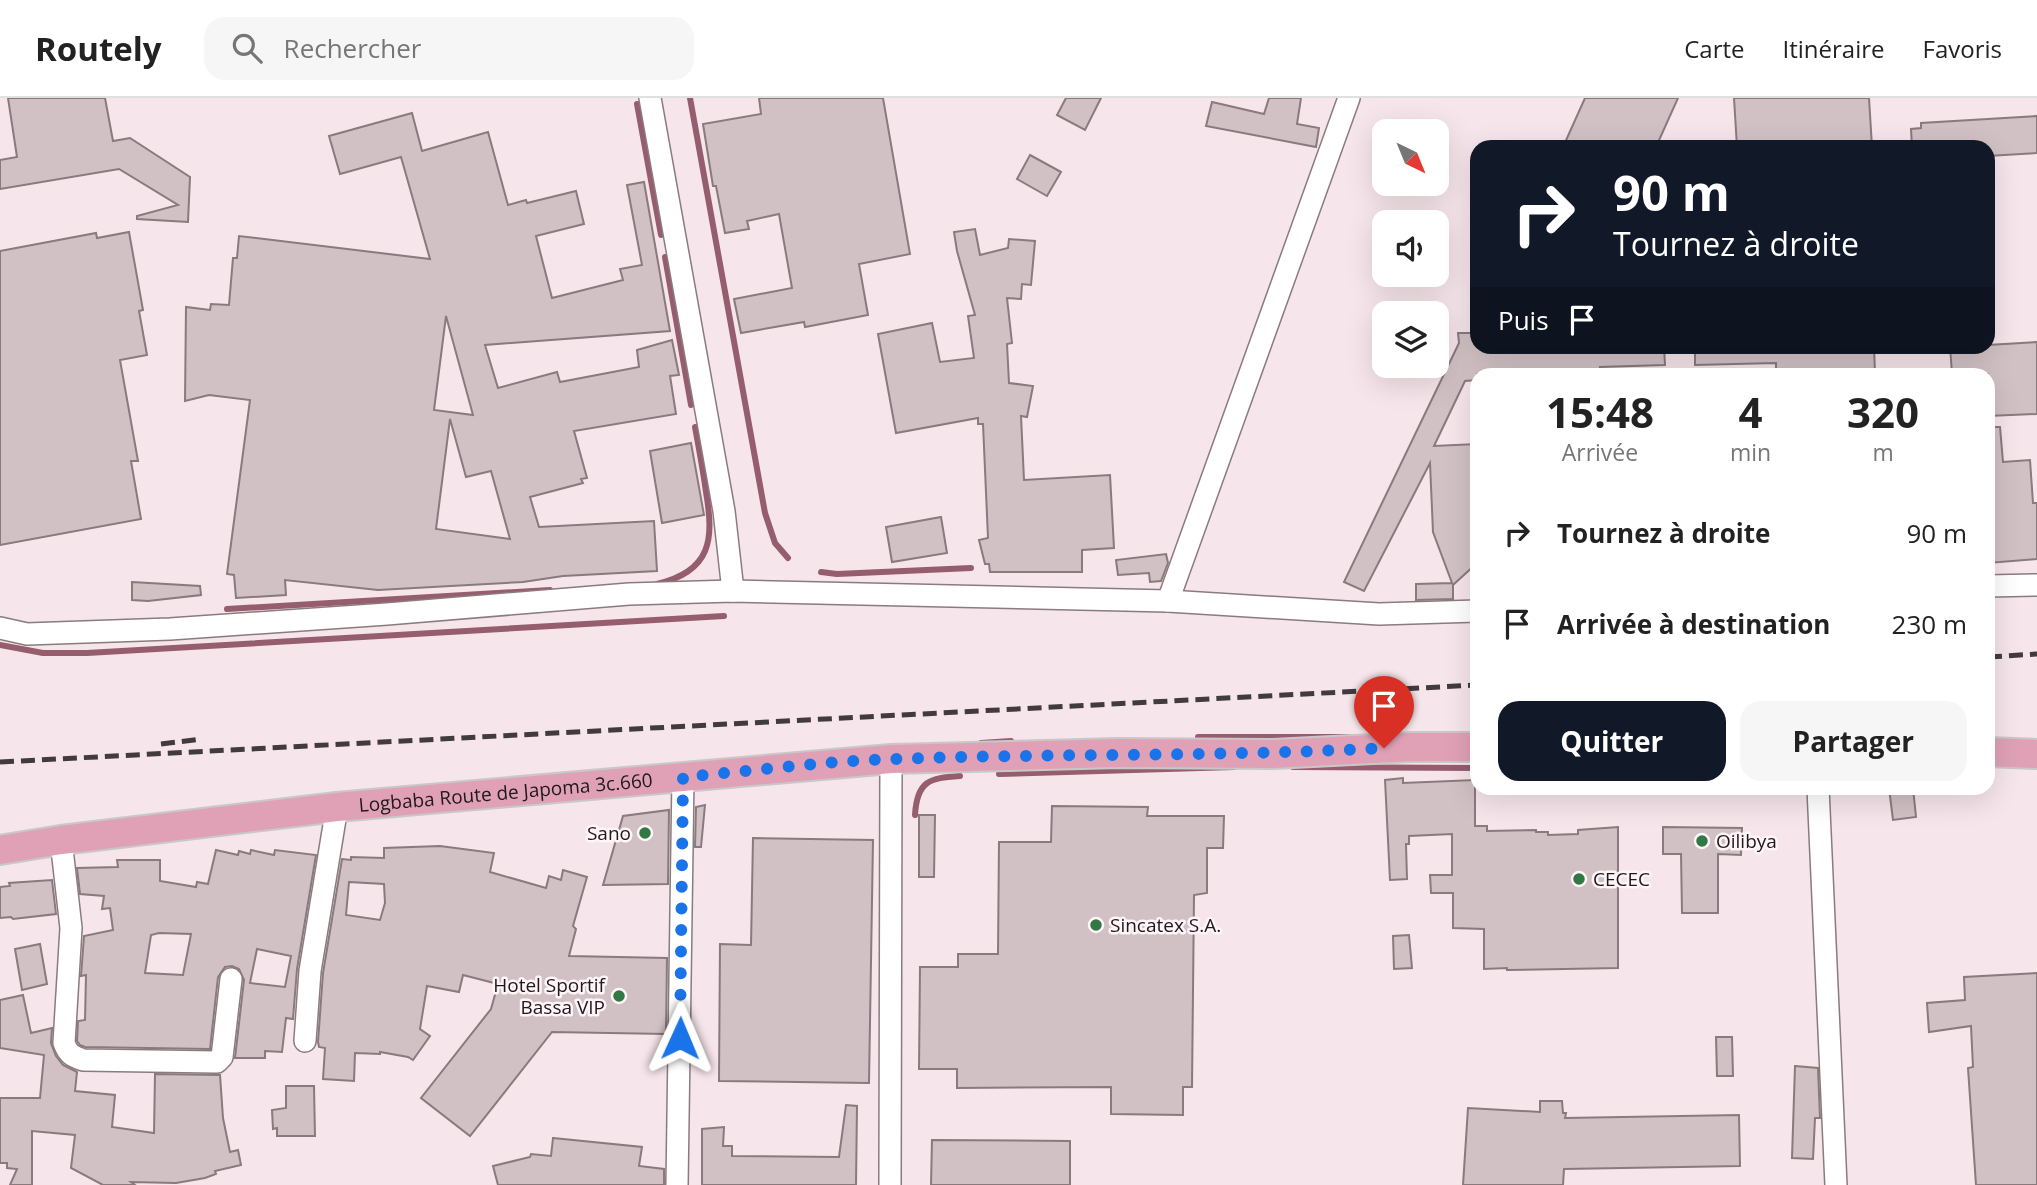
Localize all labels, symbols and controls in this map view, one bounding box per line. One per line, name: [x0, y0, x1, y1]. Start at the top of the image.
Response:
search box: [204, 17, 694, 80]
text: Routely: [35, 26, 162, 71]
icon: search: [228, 29, 266, 67]
text: Rechercher: [284, 30, 421, 66]
text: Carte: [1684, 32, 1745, 65]
text: Itinéraire: [1783, 32, 1885, 65]
text: Favoris: [1923, 32, 2002, 65]
north arrow: [1372, 119, 1449, 196]
map controls: [1372, 119, 1449, 378]
text: 90 m: [1613, 159, 1730, 225]
icon: right: [1498, 168, 1589, 259]
button: sound: [1372, 210, 1449, 287]
text: Tournez à droite: [1613, 222, 1859, 265]
button: layers: [1372, 301, 1449, 378]
icon: arrive: [1563, 301, 1601, 339]
text: Puis: [1498, 302, 1549, 338]
text: 15:48: [1546, 383, 1654, 440]
text: 4: [1738, 383, 1763, 440]
text: 320: [1847, 383, 1919, 440]
text: Arrivée: [1562, 436, 1638, 468]
text: min: [1730, 436, 1771, 468]
text: m: [1872, 436, 1894, 468]
icon: right: [1498, 514, 1536, 552]
text: Tournez à droite: [1557, 515, 1770, 551]
text: 90 m: [1906, 515, 1967, 551]
icon: arrive: [1498, 605, 1536, 643]
text: Arrivée à destination: [1557, 606, 1830, 642]
text: 230 m: [1892, 606, 1967, 642]
pin: [1354, 676, 1414, 748]
icon: arrive: [1365, 687, 1403, 725]
button: Quitter: [1498, 701, 1726, 781]
button: Partager: [1740, 701, 1967, 781]
street label: Logbaba Route de Japoma 3c.660: [358, 767, 654, 818]
place label: Sano: [587, 820, 631, 846]
marker: Sano: [637, 825, 653, 841]
place label: Oilibya: [1716, 828, 1777, 854]
marker: Oilibya: [1694, 833, 1710, 849]
place label: CECEC: [1593, 866, 1650, 892]
marker: CECEC: [1571, 871, 1587, 887]
place label: Sincatex S.A.: [1110, 912, 1221, 938]
marker: Sincatex S.A.: [1088, 917, 1104, 933]
place label: Hotel Sportif Bassa VIP: [493, 972, 607, 1020]
marker: Hotel Sportif Bassa VIP: [611, 988, 627, 1004]
position arrow: [643, 1001, 717, 1075]

